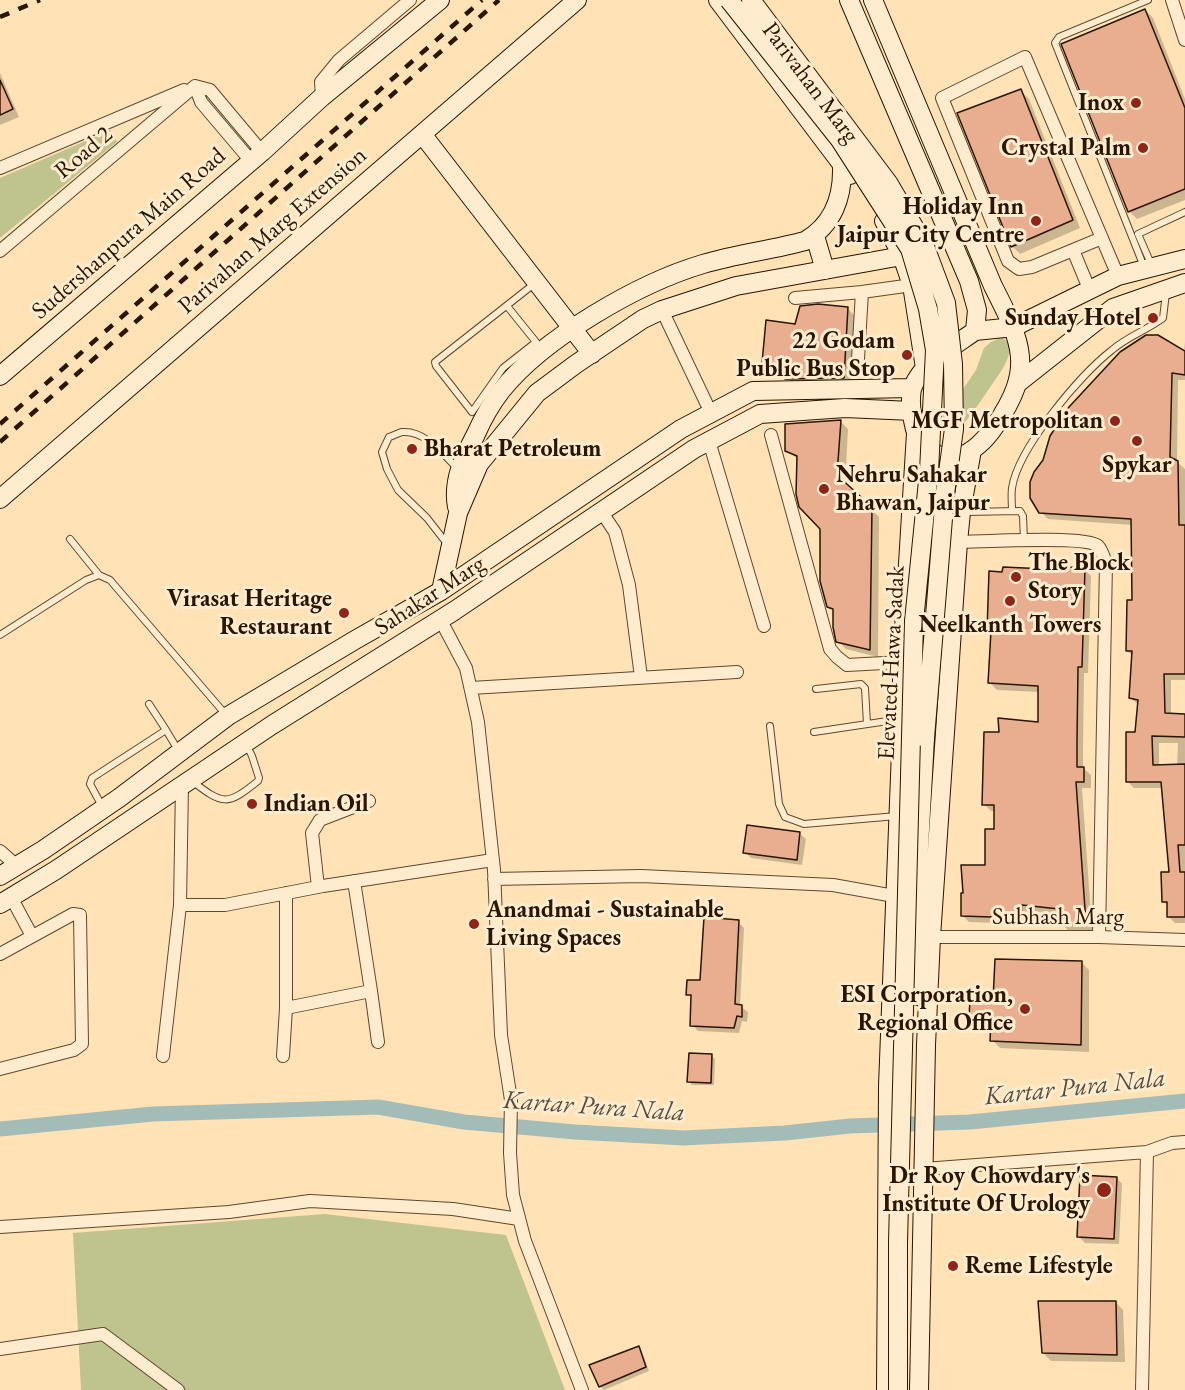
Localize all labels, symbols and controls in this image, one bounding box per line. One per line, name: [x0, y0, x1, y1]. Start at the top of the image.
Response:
street label: Parivahan Marg: [755, 17, 865, 149]
place label: Inox: [1078, 89, 1124, 117]
marker: Inox: [1129, 96, 1143, 110]
street label: Road 2: [49, 121, 119, 185]
place label: Crystal Palm: [1001, 134, 1131, 162]
street label: Parivahan Marg Extension: [173, 141, 373, 321]
marker: Crystal Palm: [1136, 141, 1150, 155]
street label: Sudershanpura Main Road: [26, 142, 232, 326]
place label: Holiday Inn Jaipur City Centre: [837, 193, 1024, 249]
marker: Holiday Inn Jaipur City Centre: [1029, 214, 1043, 228]
place label: Sunday Hotel: [1005, 304, 1141, 332]
marker: Sunday Hotel: [1146, 311, 1160, 325]
place label: 22 Godam Public Bus Stop: [736, 327, 895, 383]
marker: 22 Godam Public Bus Stop: [900, 348, 914, 362]
place label: MGF Metropolitan: [911, 407, 1103, 435]
marker: MGF Metropolitan: [1108, 414, 1122, 428]
marker: Spykar: [1130, 434, 1144, 448]
place label: Bharat Petroleum: [424, 435, 601, 463]
marker: Bharat Petroleum: [405, 442, 419, 456]
place label: Spykar: [1102, 451, 1172, 479]
place label: Nehru Sahakar Bhawan, Jaipur: [836, 461, 990, 517]
marker: Nehru Sahakar Bhawan, Jaipur: [817, 482, 831, 496]
place label: The Block Story: [1028, 549, 1130, 605]
street label: Sahakar Marg: [370, 550, 490, 642]
street label: Elevated Hawa Sadak: [873, 565, 911, 761]
marker: The Block Story: [1009, 570, 1023, 584]
place label: Virasat Heritage Restaurant: [167, 585, 332, 641]
marker: Neelkanth Towers: [1003, 594, 1017, 608]
marker: Virasat Heritage Restaurant: [337, 606, 351, 620]
place label: Neelkanth Towers: [919, 611, 1101, 639]
place label: Indian Oil: [264, 790, 369, 818]
marker: Indian Oil: [245, 797, 259, 811]
place label: Anandmai - Sustainable Living Spaces: [486, 896, 724, 952]
street label: Subhash Marg: [992, 903, 1124, 931]
marker: Anandmai - Sustainable Living Spaces: [467, 917, 481, 931]
place label: ESI Corporation, Regional Office: [840, 981, 1013, 1037]
marker: ESI Corporation, Regional Office: [1018, 1002, 1032, 1016]
water label: Kartar Pura Nala: [983, 1063, 1167, 1113]
water label: Kartar Pura Nala: [502, 1085, 686, 1129]
place label: Dr Roy Chowdary's Institute Of Urology: [882, 1162, 1090, 1218]
marker: Dr Roy Chowdary's Institute Of Urology: [1095, 1181, 1113, 1199]
place label: Reme Lifestyle: [965, 1252, 1113, 1280]
marker: Reme Lifestyle: [946, 1259, 960, 1273]

